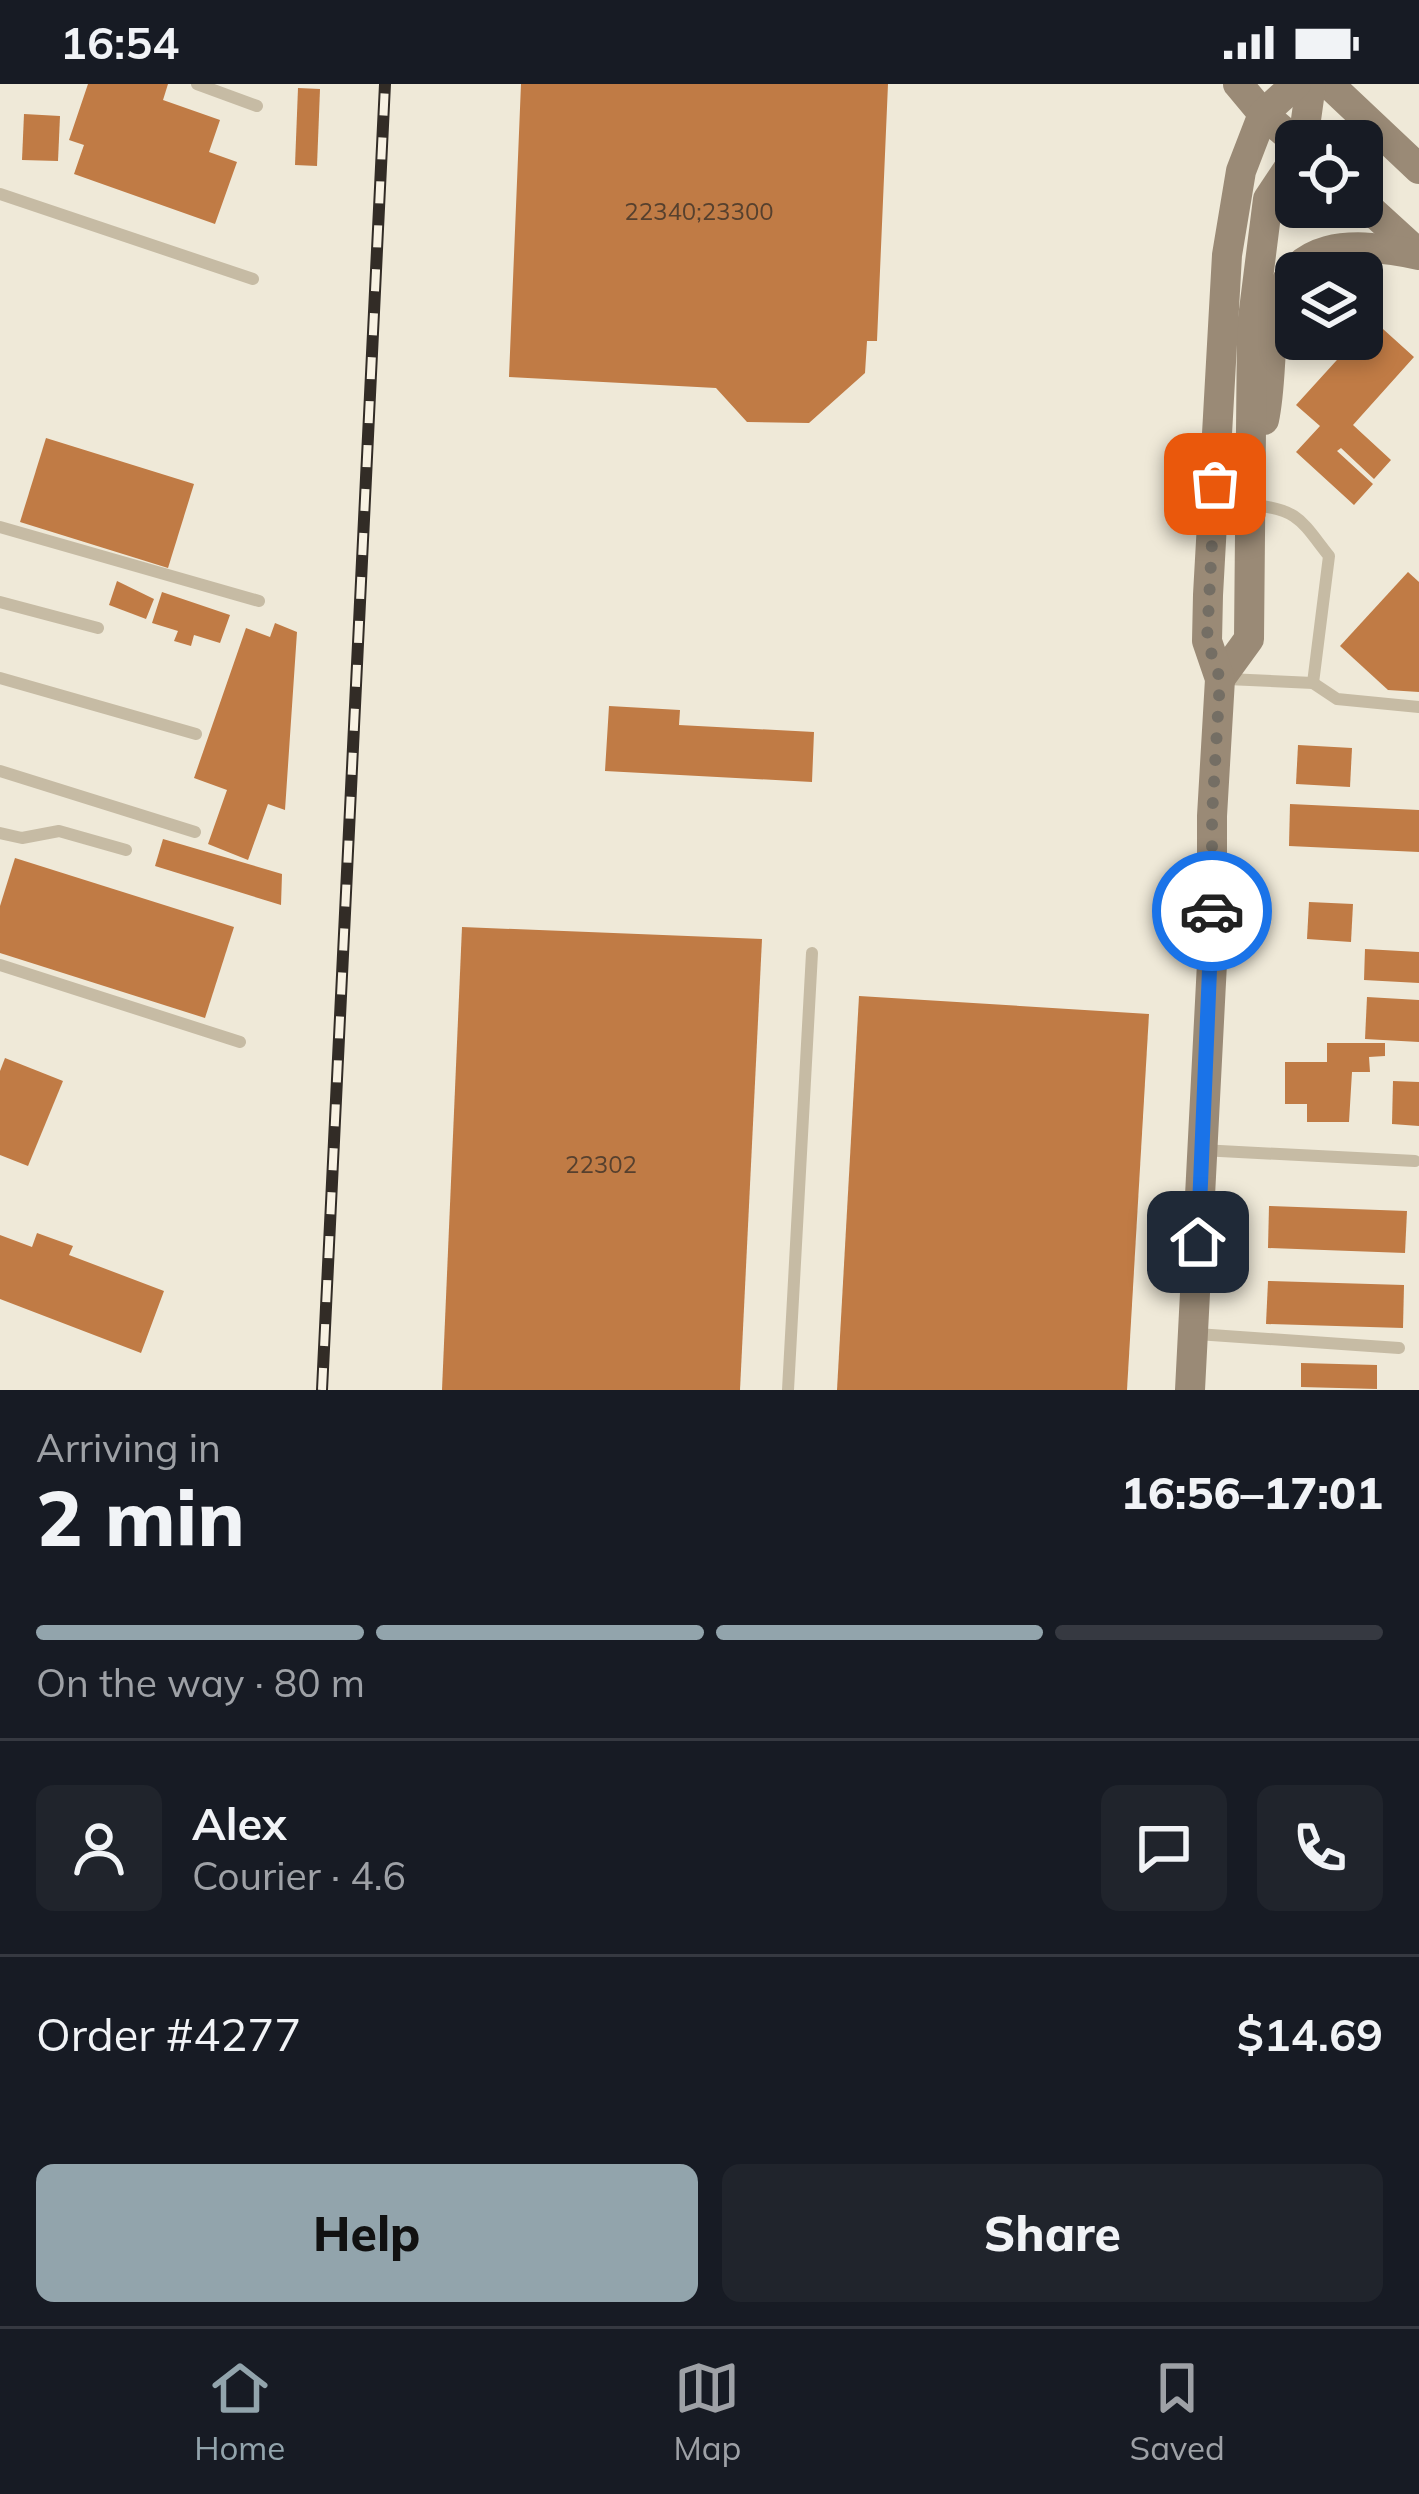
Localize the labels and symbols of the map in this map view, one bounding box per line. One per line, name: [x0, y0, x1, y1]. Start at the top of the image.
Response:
house number: 22340;23300: [624, 196, 774, 226]
pin: [1164, 433, 1266, 535]
courier: [1152, 851, 1272, 971]
house number: 22302: [565, 1149, 637, 1179]
pin: [1147, 1191, 1249, 1293]

